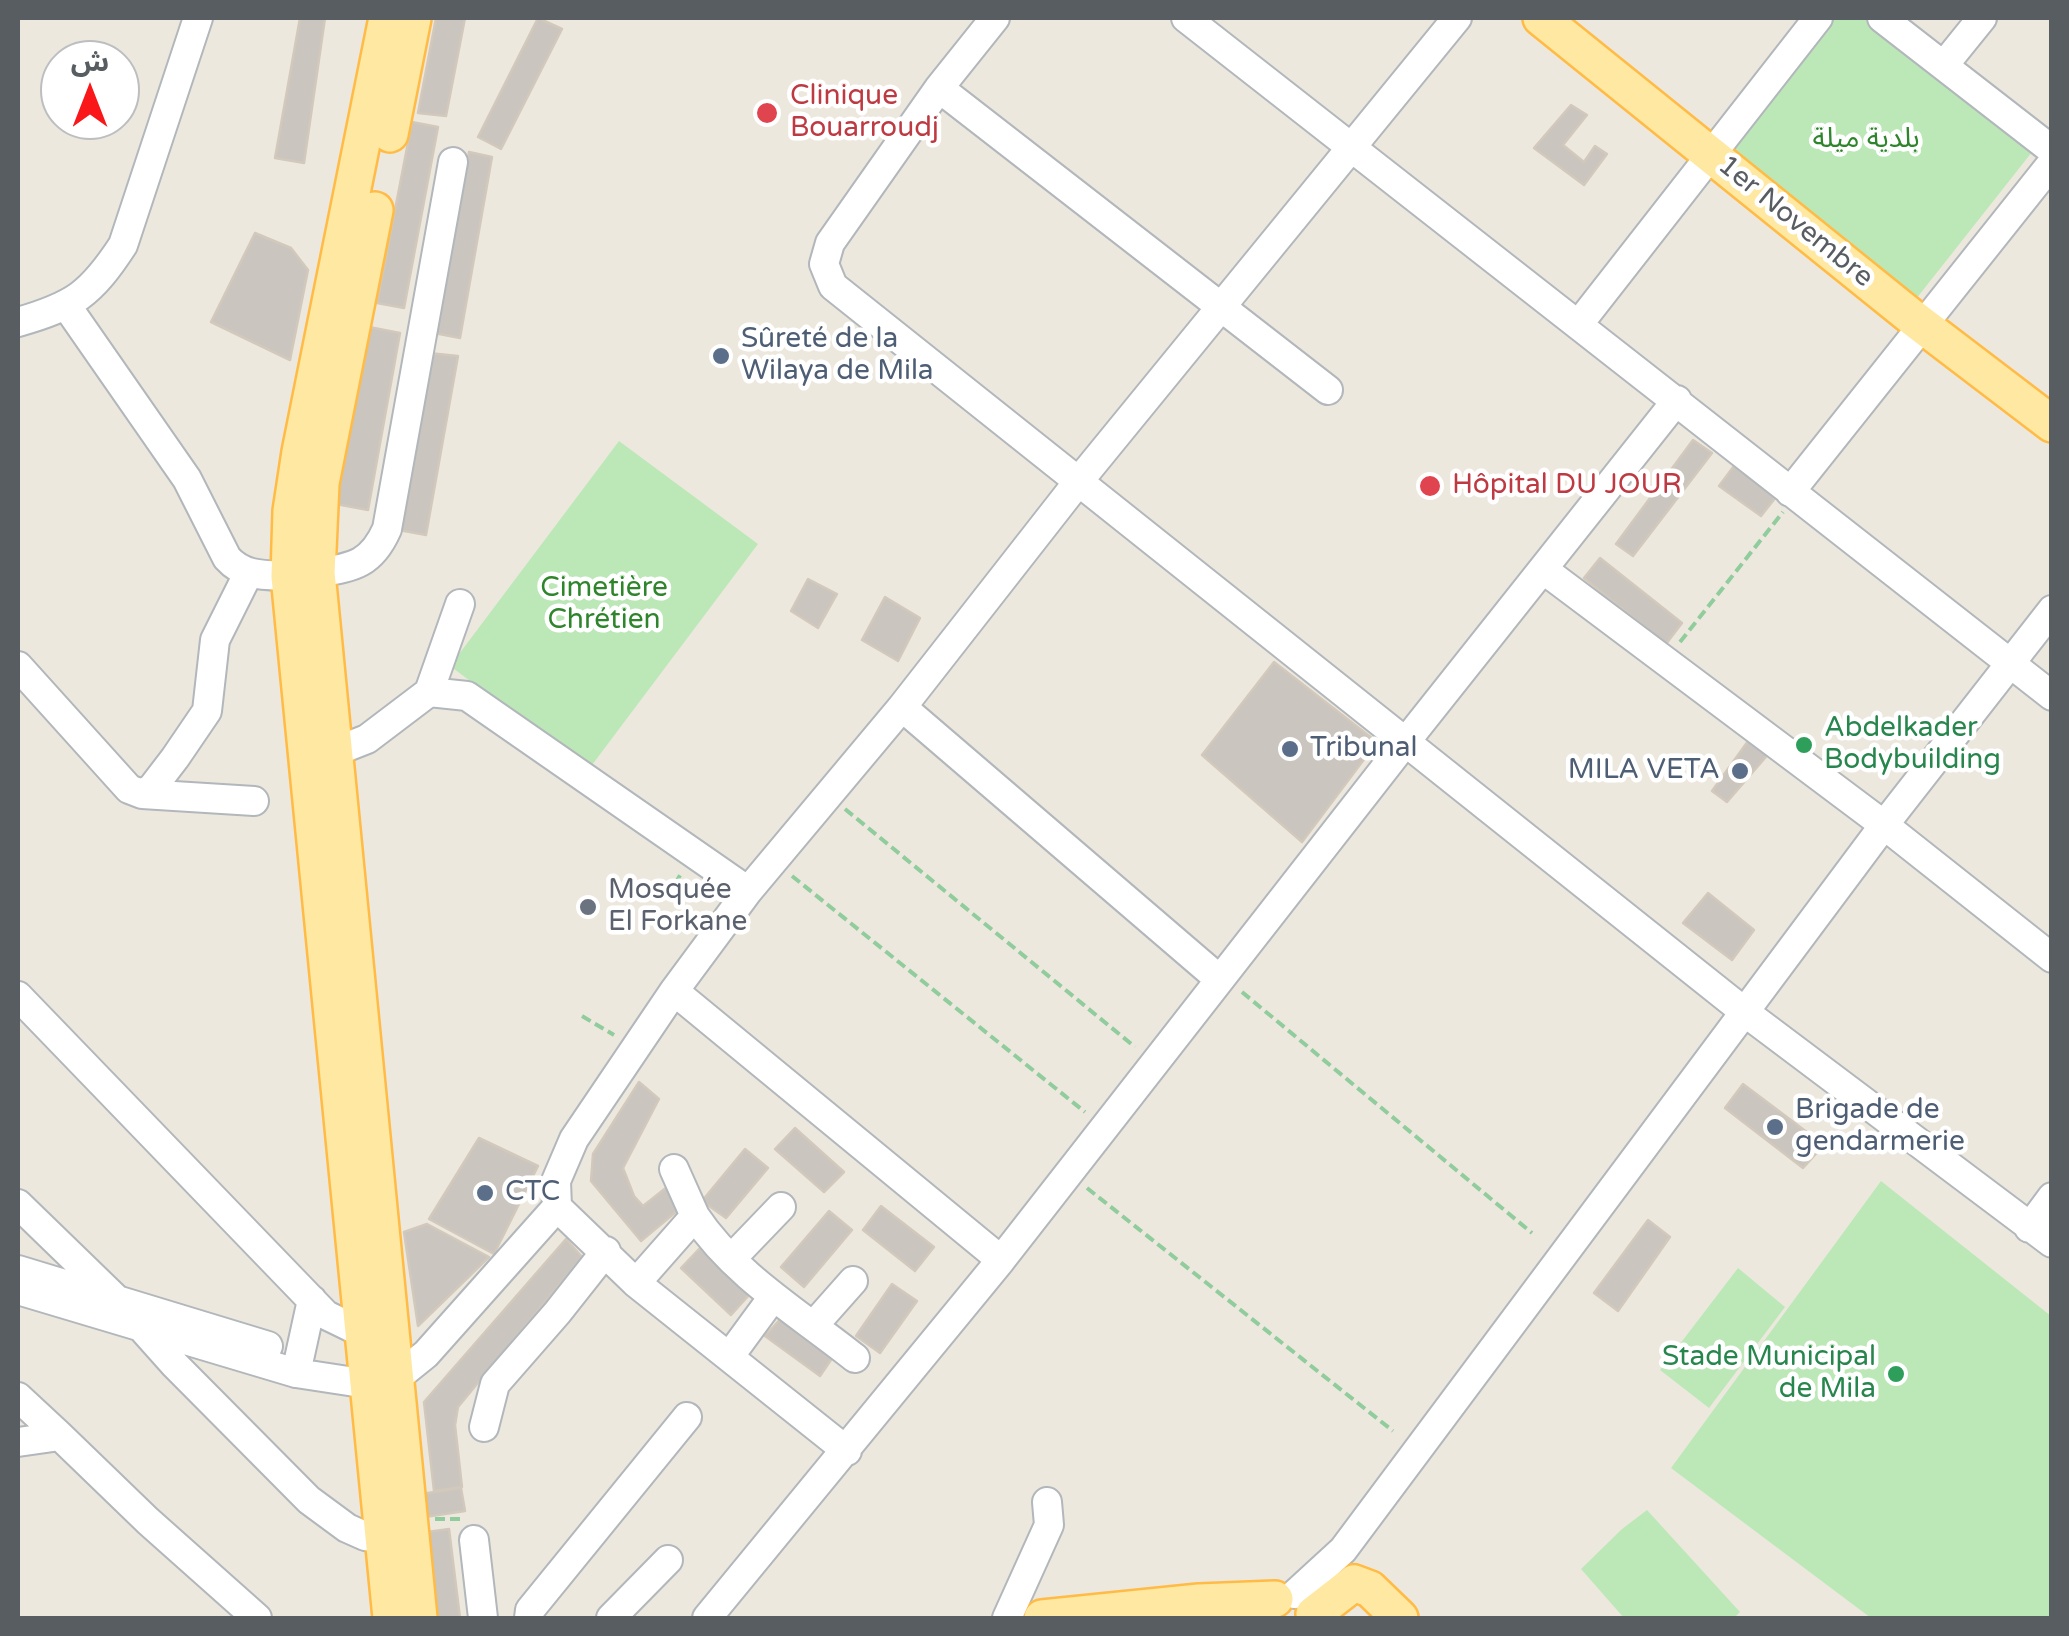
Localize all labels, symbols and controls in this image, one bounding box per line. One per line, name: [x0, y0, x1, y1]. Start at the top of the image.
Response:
north arrow: [40, 40, 140, 140]
text: ش: [71, 45, 109, 79]
place label: Clinique Bouarroudj: [790, 80, 939, 146]
marker: Clinique Bouarroudj: [754, 100, 780, 126]
park label: بلدية ميلة: [1812, 123, 1920, 157]
street label: 1er Novembre: [1710, 149, 1880, 295]
place label: Sûreté de la Wilaya de Mila: [741, 323, 934, 389]
marker: Sûreté de la Wilaya de Mila: [710, 345, 732, 367]
place label: Hôpital DU JOUR: [1452, 469, 1682, 503]
marker: Hôpital DU JOUR: [1417, 473, 1443, 499]
park label: Cimetière Chrétien: [540, 572, 668, 638]
place label: Abdelkader Bodybuilding: [1824, 712, 2001, 778]
place label: Tribunal: [1310, 732, 1418, 766]
marker: Abdelkader Bodybuilding: [1793, 734, 1815, 756]
marker: Tribunal: [1279, 738, 1301, 760]
place label: MILA VETA: [1568, 754, 1720, 788]
marker: MILA VETA: [1729, 760, 1751, 782]
place label: Mosquée El Forkane: [608, 874, 747, 940]
marker: Mosquée El Forkane: [577, 896, 599, 918]
place label: Brigade de gendarmerie: [1795, 1094, 1965, 1160]
marker: Brigade de gendarmerie: [1764, 1116, 1786, 1138]
place label: CTC: [505, 1176, 560, 1210]
marker: CTC: [474, 1182, 496, 1204]
place label: Stade Municipal de Mila: [1662, 1341, 1876, 1407]
marker: Stade Municipal de Mila: [1885, 1363, 1907, 1385]

